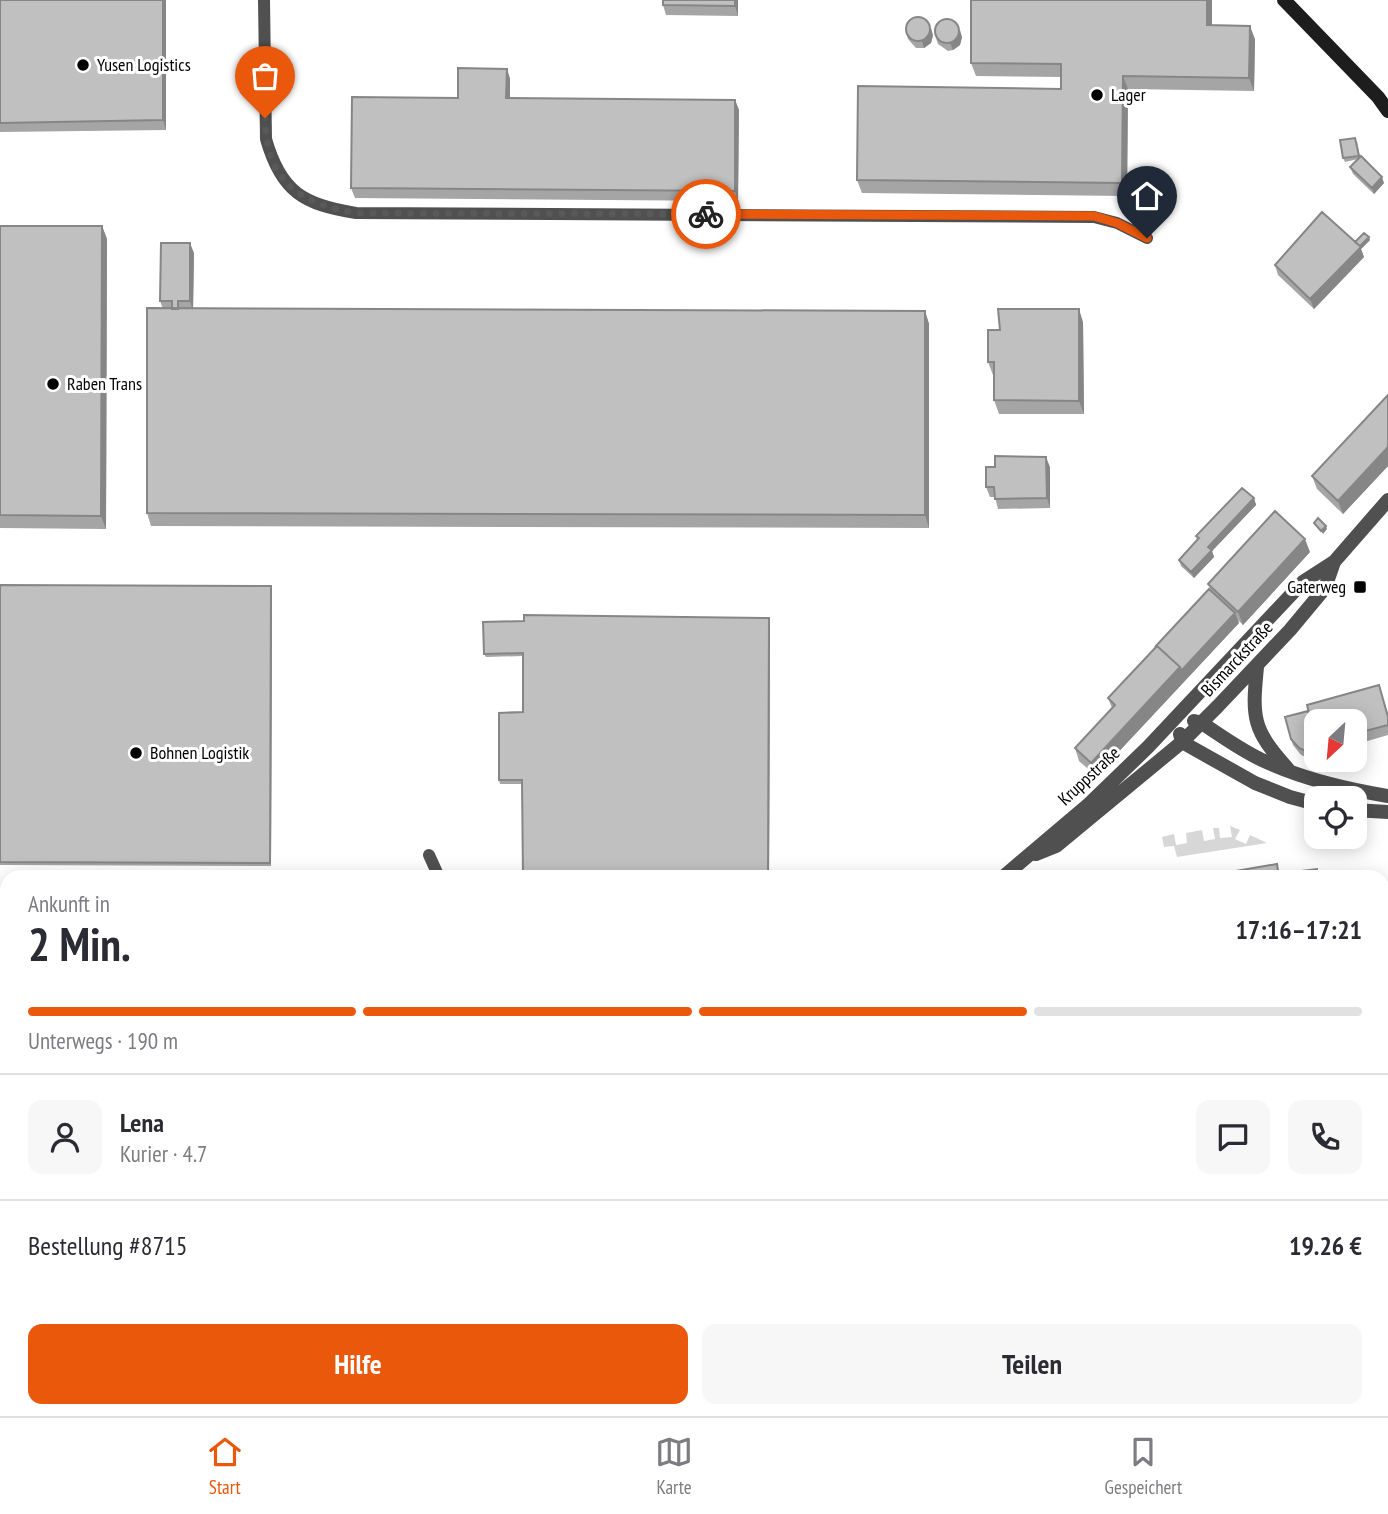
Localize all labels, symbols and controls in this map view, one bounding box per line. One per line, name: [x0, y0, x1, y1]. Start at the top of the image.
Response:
pin: [235, 46, 295, 118]
place label: Yusen Logistics: [97, 53, 191, 76]
marker: Yusen Logistics: [75, 57, 91, 73]
icon: bag: [246, 57, 284, 95]
place label: Lager: [1111, 83, 1146, 106]
marker: Lager: [1089, 87, 1105, 103]
pin: [1117, 166, 1177, 238]
icon: home: [1128, 177, 1166, 215]
courier: [671, 179, 741, 249]
icon: bike: [687, 195, 725, 233]
place label: Raben Trans: [67, 372, 142, 395]
marker: Raben Trans: [45, 376, 61, 392]
place label: Gaterweg: [1287, 575, 1346, 598]
marker: Gaterweg: [1352, 579, 1368, 595]
street label: Bismarckstraße: [1196, 616, 1277, 701]
north arrow: [1304, 709, 1367, 772]
map controls: [1304, 709, 1367, 849]
place label: Bohnen Logistik: [150, 741, 249, 764]
street label: Kruppstraße: [1053, 741, 1124, 810]
marker: Bohnen Logistik: [128, 745, 144, 761]
button: locate: [1304, 786, 1367, 849]
text: Ankunft in: [28, 889, 110, 918]
text: 17:16–17:21: [1235, 913, 1362, 946]
text: 2 Min.: [28, 914, 131, 974]
text: Unterwegs · 190 m: [28, 1026, 178, 1055]
button: person: [28, 1100, 102, 1174]
button: chat: [1196, 1100, 1270, 1174]
button: phone: [1288, 1100, 1362, 1174]
text: Lena: [120, 1106, 164, 1139]
text: Kurier · 4.7: [120, 1139, 207, 1168]
text: Bestellung #8715: [28, 1229, 188, 1262]
text: 19.26 €: [1289, 1229, 1362, 1262]
button: Hilfe: [28, 1324, 688, 1404]
button: Teilen: [702, 1324, 1362, 1404]
tab: Start: [206, 1433, 244, 1499]
tab: Karte: [655, 1433, 693, 1499]
tab: Gespeichert: [1105, 1433, 1182, 1499]

